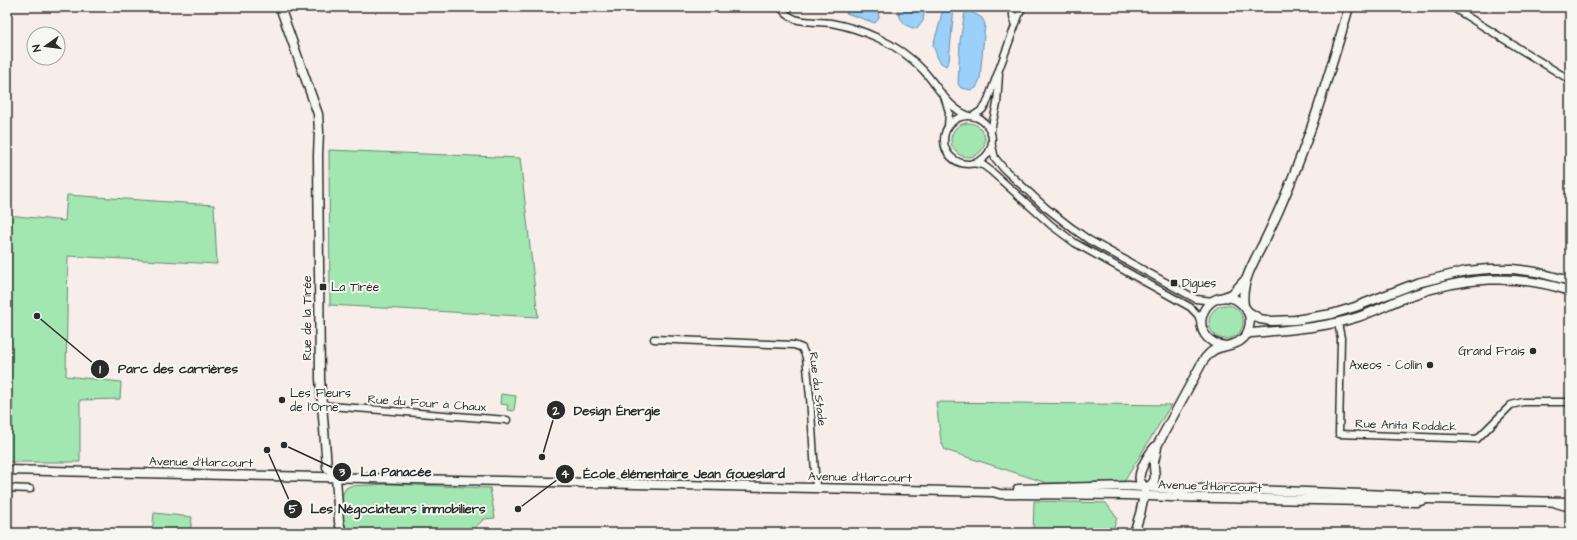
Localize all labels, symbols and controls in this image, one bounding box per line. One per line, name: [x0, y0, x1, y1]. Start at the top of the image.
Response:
north arrow: [26, 26, 66, 66]
text: N: [29, 43, 45, 53]
street label: Rue de la Tirée: [299, 275, 316, 361]
place label: Digues: [1182, 275, 1216, 293]
marker: Digues: [1169, 278, 1179, 288]
place label: La Tirée: [331, 279, 380, 296]
marker: La Tirée: [318, 282, 328, 292]
place label: Grand Frais: [1458, 343, 1525, 360]
marker: Grand Frais: [1528, 346, 1538, 356]
street label: Rue du Stade: [805, 351, 831, 427]
callout: Parc des carrières: [90, 356, 246, 381]
place label: Axeos - Collin: [1349, 357, 1422, 374]
text: Parc des carrières: [118, 360, 238, 378]
marker: Axeos - Collin: [1425, 360, 1435, 370]
text: 1: [99, 361, 101, 378]
place label: Les Fleurs de l'Orne: [290, 385, 351, 416]
street label: Rue du Four à Chaux: [367, 391, 487, 416]
marker: Les Fleurs de l'Orne: [277, 395, 287, 405]
callout: Design Énergie: [546, 398, 668, 423]
text: Design Énergie: [574, 402, 660, 422]
text: 2: [552, 403, 560, 420]
street label: Rue Anita Roddick: [1355, 415, 1458, 436]
street label: Avenue d'Harcourt: [149, 453, 253, 472]
callout: La Panacée: [332, 459, 439, 484]
callout: École élémentaire Jean Goueslard: [555, 461, 792, 486]
text: La Panacée: [360, 463, 432, 481]
text: 3: [338, 464, 346, 481]
text: École élémentaire Jean Goueslard: [583, 465, 785, 483]
text: 4: [561, 466, 570, 483]
street label: Avenue d'Harcourt: [808, 468, 912, 487]
street label: Avenue d'Harcourt: [1158, 476, 1262, 497]
callout: Les Négociateurs immobiliers: [283, 496, 494, 521]
text: Les Négociateurs immobiliers: [310, 500, 486, 520]
text: 5: [289, 501, 298, 518]

